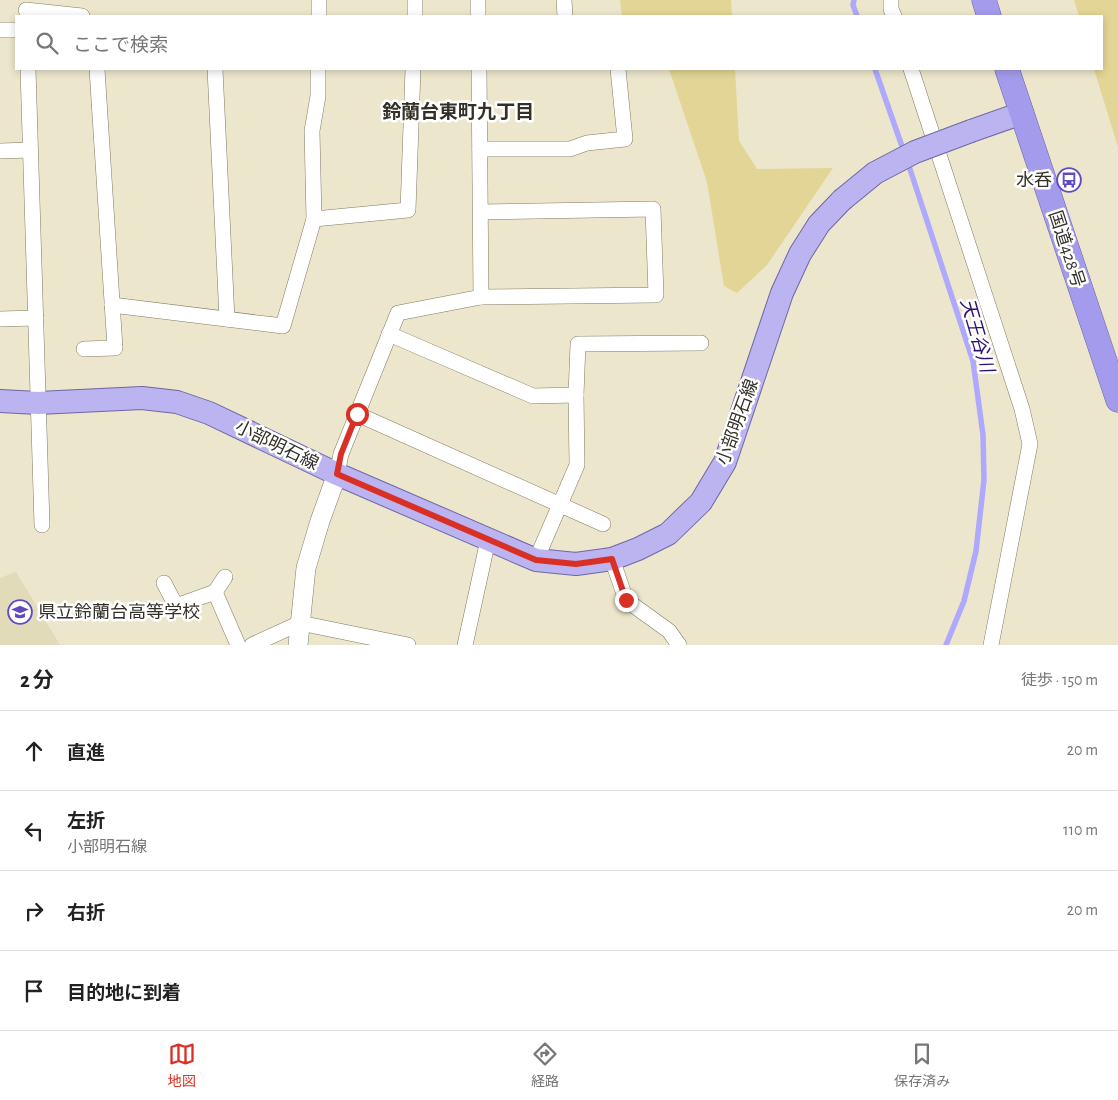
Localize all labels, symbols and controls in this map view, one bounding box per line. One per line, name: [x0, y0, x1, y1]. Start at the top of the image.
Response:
search box: [15, 15, 1103, 70]
icon: search: [33, 29, 61, 57]
text: ここで検索: [73, 36, 168, 55]
district label: 鈴蘭台東町九丁目: [382, 101, 534, 122]
bus stop icon: 水呑: [1056, 167, 1082, 193]
place label: 水呑: [1016, 171, 1052, 190]
street label: 国道428号: [1045, 208, 1089, 290]
water label: 天王谷川: [957, 296, 998, 376]
street label: 小部明石線: [712, 376, 762, 468]
route start: [346, 403, 369, 426]
street label: 小部明石線: [232, 416, 322, 474]
route end: [615, 589, 638, 612]
school or university icon: 県立鈴蘭台高等学校: [7, 599, 33, 625]
place label: 県立鈴蘭台高等学校: [38, 602, 200, 622]
text: 2 分: [20, 670, 54, 691]
text: 徒歩 · 150 m: [1021, 672, 1098, 688]
icon: ahead: [20, 737, 48, 765]
text: 20 m: [1067, 742, 1098, 758]
text: 直進: [67, 744, 105, 763]
text: 左折: [67, 812, 105, 831]
icon: left: [20, 817, 48, 845]
text: 110 m: [1063, 822, 1098, 838]
text: 小部明石線: [67, 839, 147, 855]
icon: right: [20, 897, 48, 925]
text: 20 m: [1067, 902, 1098, 918]
text: 右折: [67, 904, 105, 923]
icon: arrive: [20, 977, 48, 1005]
text: 目的地に到着: [67, 984, 181, 1003]
tab: 地図: [168, 1040, 196, 1091]
tab: 経路: [531, 1040, 559, 1091]
tab: 保存済み: [894, 1040, 950, 1091]

